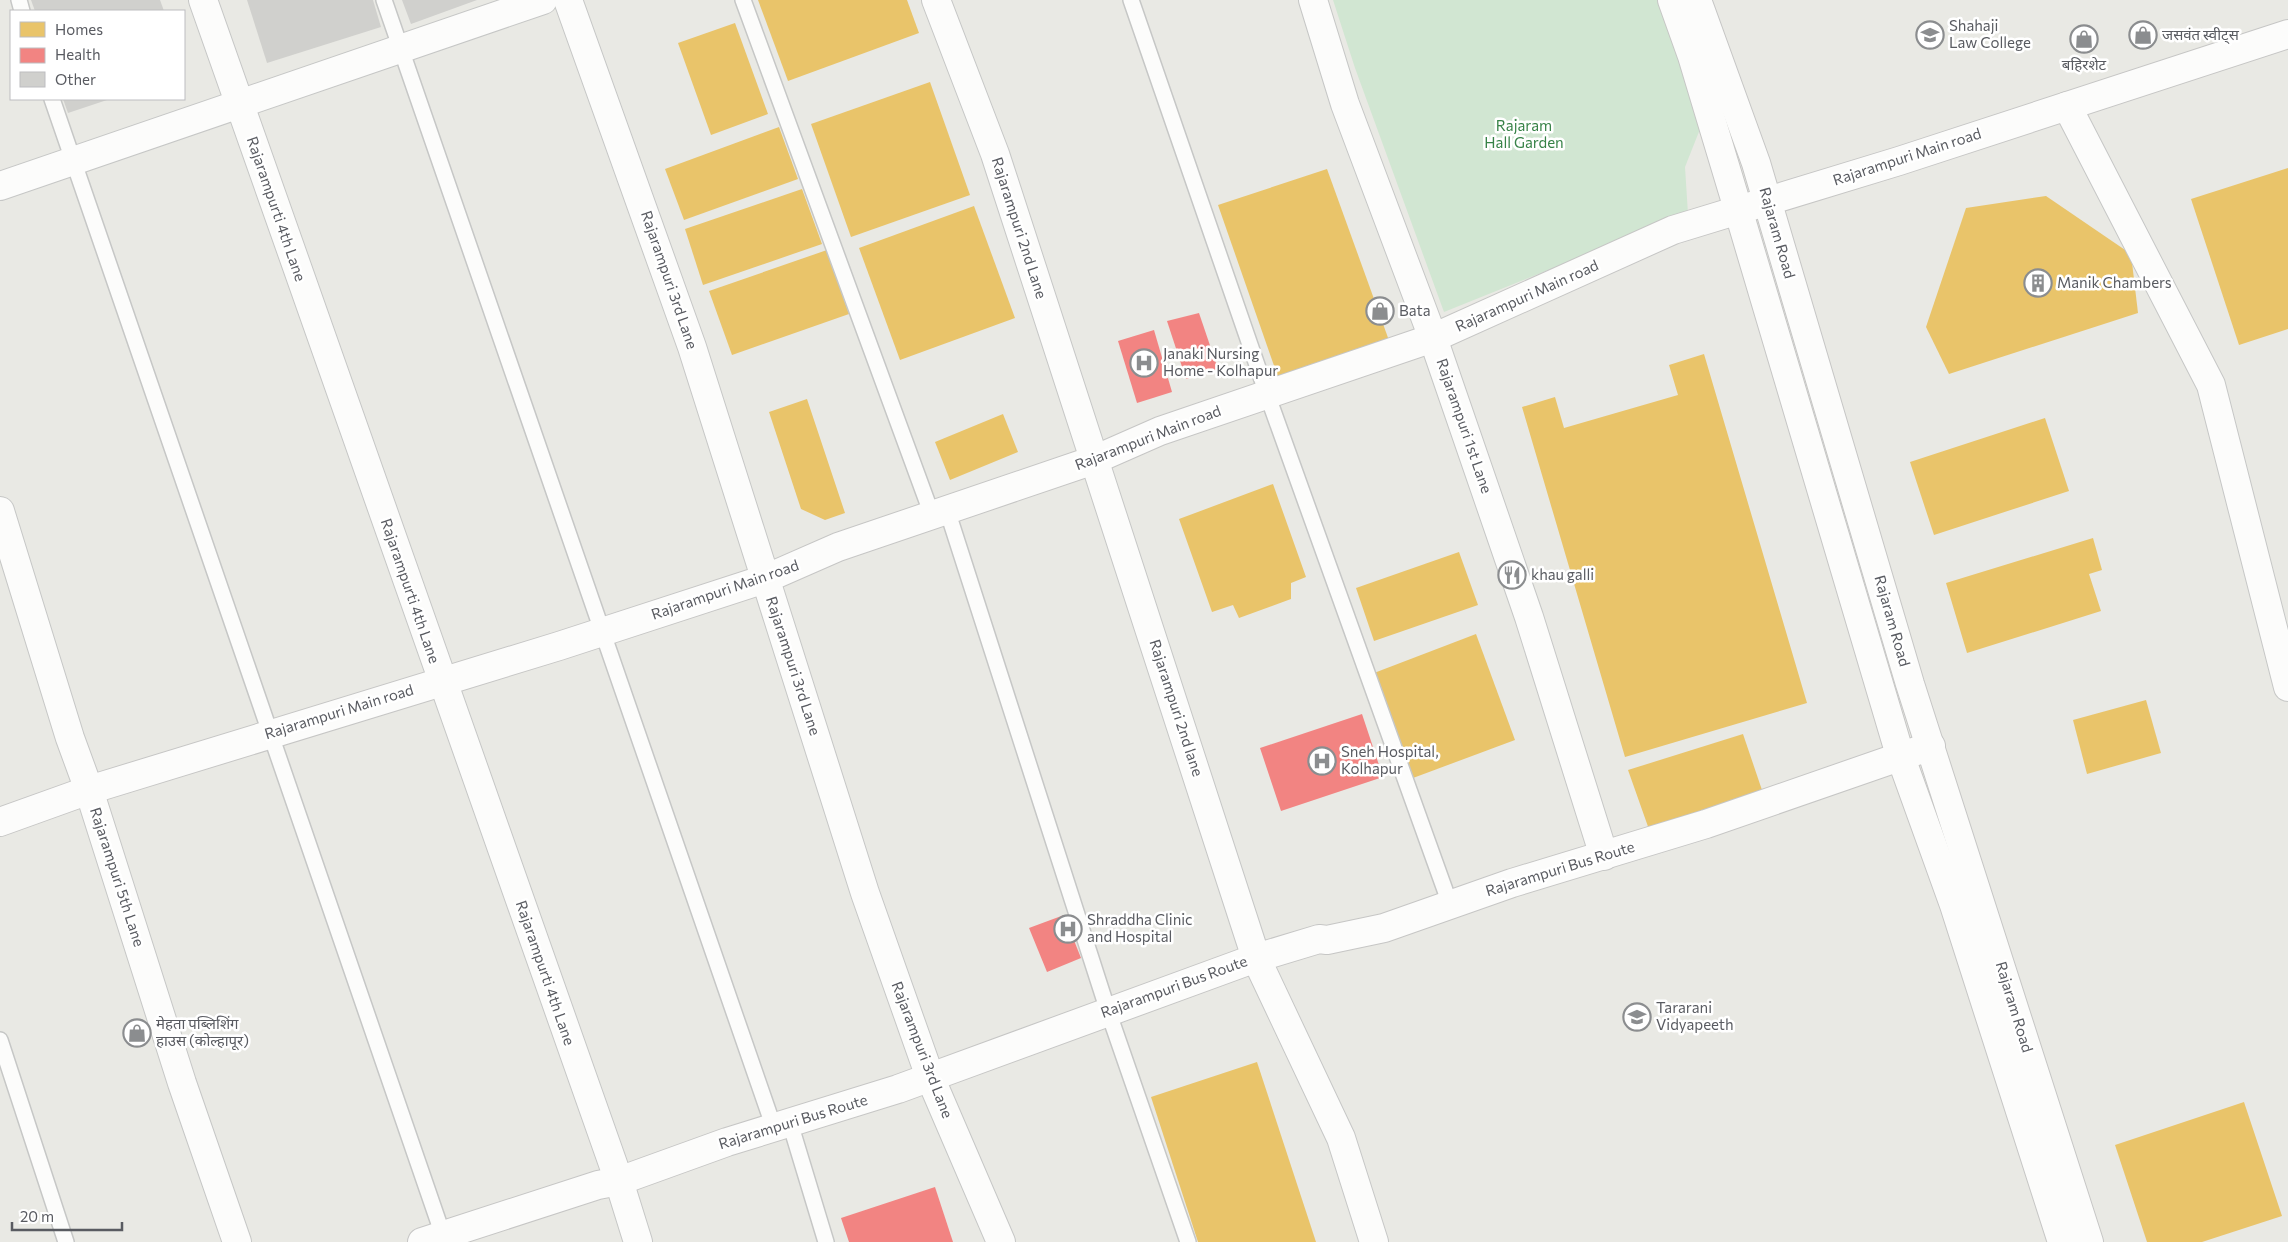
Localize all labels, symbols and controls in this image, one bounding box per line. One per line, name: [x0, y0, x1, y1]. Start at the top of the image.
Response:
legend: [10, 10, 185, 100]
place label: Shahaji Law College: [1949, 16, 2031, 51]
text: Homes: [55, 20, 103, 38]
school or university icon: Shahaji Law College: [1915, 20, 1945, 50]
shop icon: जसवंत स्वीट्स: [2128, 20, 2158, 50]
shop icon: बहिरशेट: [2069, 24, 2099, 54]
place label: जसवंत स्वीट्स: [2162, 25, 2240, 45]
text: Health: [55, 45, 101, 63]
place label: बहिरशेट: [2062, 55, 2107, 73]
text: Other: [55, 70, 96, 88]
park label: Rajaram Hall Garden: [1484, 116, 1564, 151]
street label: Rajarampuri Main road: [1830, 124, 1983, 189]
street label: Rajarampurti 4th Lane: [244, 134, 310, 284]
street label: Rajarampuri 2nd Lane: [989, 155, 1051, 301]
street label: Rajaram Road: [1756, 185, 1800, 280]
street label: Rajarampuri 3rd Lane: [638, 208, 702, 351]
street label: Rajarampuri Main road: [1452, 255, 1601, 335]
building icon: Manik Chambers: [2023, 268, 2053, 298]
place label: Manik Chambers: [2057, 273, 2172, 291]
shop icon: Bata: [1365, 296, 1395, 326]
place label: Bata: [1399, 301, 1431, 319]
place label: Janaki Nursing Home - Kolhapur: [1163, 344, 1278, 379]
hospital icon: Janaki Nursing Home - Kolhapur: [1129, 348, 1159, 378]
street label: Rajarampuri 1st Lane: [1433, 356, 1497, 496]
street label: Rajarampuri Main road: [1072, 401, 1223, 473]
street label: Rajarampurti 4th Lane: [378, 516, 444, 666]
street label: Rajarampuri Main road: [649, 555, 801, 623]
restaurant icon: khau galli: [1497, 560, 1527, 590]
place label: khau galli: [1531, 565, 1594, 583]
street label: Rajaram Road: [1871, 573, 1915, 668]
street label: Rajarampuri 3rd Lane: [763, 594, 825, 738]
street label: Rajarampuri 2nd lane: [1146, 637, 1208, 778]
street label: Rajarampuri Main road: [262, 680, 415, 742]
place label: Sneh Hospital, Kolhapur: [1341, 742, 1439, 777]
hospital icon: Sneh Hospital, Kolhapur: [1307, 746, 1337, 776]
street label: Rajarampuri 5th Lane: [87, 805, 149, 949]
street label: Rajarampuri Bus Route: [1483, 837, 1636, 899]
street label: Rajarampurti 4th Lane: [513, 898, 579, 1048]
place label: Shraddha Clinic and Hospital: [1087, 910, 1193, 945]
hospital icon: Shraddha Clinic and Hospital: [1053, 914, 1083, 944]
street label: Rajarampuri Bus Route: [1098, 951, 1250, 1021]
street label: Rajaram Road: [1993, 959, 2037, 1054]
street label: Rajarampuri 3rd Lane: [889, 979, 957, 1121]
place label: Tararani Vidyapeeth: [1656, 998, 1734, 1033]
school or university icon: Tararani Vidyapeeth: [1622, 1002, 1652, 1032]
place label: मेहता पब्लिशिंग हाउस (कोल्हापूर): [156, 1014, 249, 1051]
shop icon: मेहता पब्लिशिंग हाउस (कोल्हापूर): [122, 1018, 152, 1048]
street label: Rajarampuri Bus Route: [716, 1090, 869, 1152]
scale bar: [12, 1200, 122, 1232]
text: 20 m: [20, 1207, 54, 1225]

